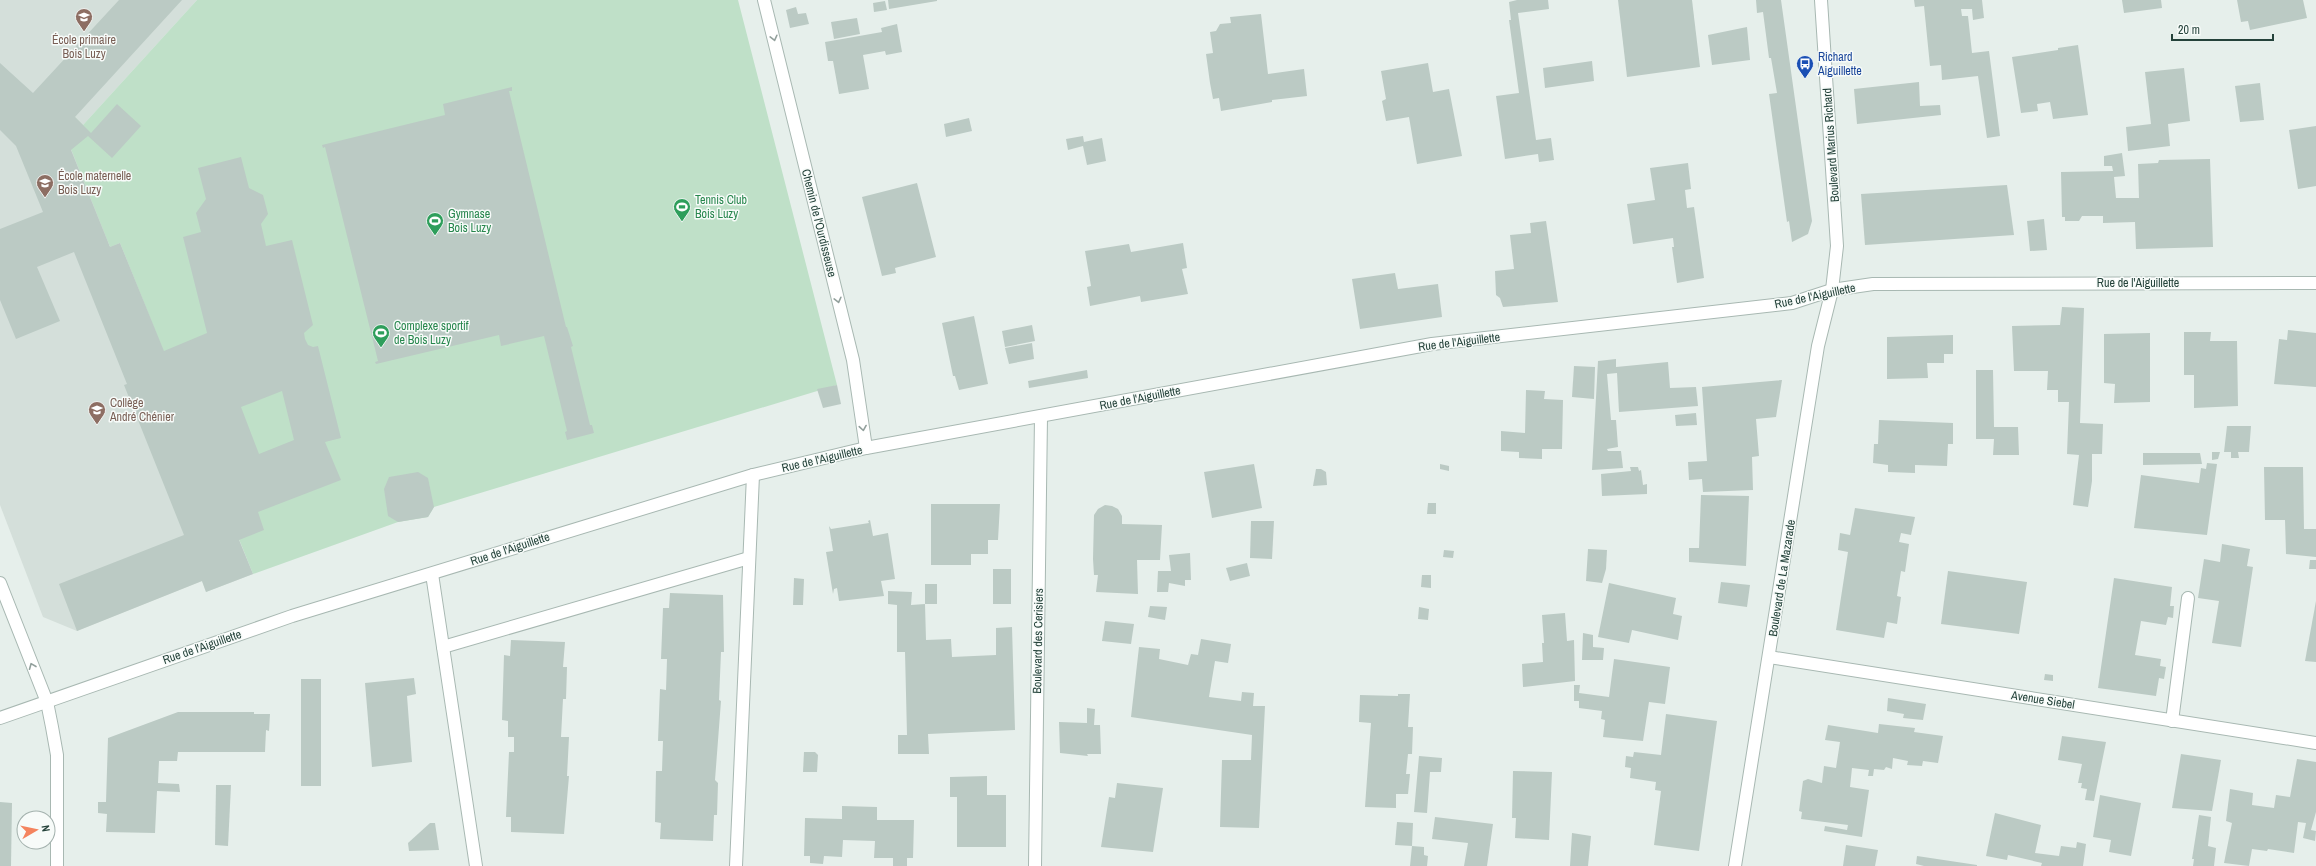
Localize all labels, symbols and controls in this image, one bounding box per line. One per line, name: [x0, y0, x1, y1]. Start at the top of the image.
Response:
school or university icon: École primaire Bois Luzy: [74, 7, 94, 32]
scale bar: [2172, 16, 2273, 42]
text: 20 m: [2178, 22, 2200, 38]
place label: École primaire Bois Luzy: [52, 32, 116, 62]
one-way arrow: [769, 35, 777, 41]
place label: Richard Aiguillette: [1817, 49, 1862, 79]
bus stop icon: Richard Aiguillette: [1795, 54, 1815, 79]
street label: Boulevard Marius Richard: [1819, 87, 1843, 203]
street label: Chemin de l'Ourdisseuse: [798, 167, 840, 279]
place label: École maternelle Bois Luzy: [58, 168, 131, 198]
school or university icon: École maternelle Bois Luzy: [35, 173, 55, 198]
place label: Tennis Club Bois Luzy: [695, 192, 747, 222]
sports icon: Tennis Club Bois Luzy: [672, 197, 692, 222]
place label: Gymnase Bois Luzy: [448, 206, 491, 236]
sports icon: Gymnase Bois Luzy: [425, 211, 445, 236]
street label: Rue de l'Aiguillette: [2097, 275, 2179, 291]
street label: Rue de l'Aiguillette: [1773, 280, 1857, 312]
one-way arrow: [834, 297, 842, 303]
place label: Complexe sportif de Bois Luzy: [394, 318, 469, 348]
sports icon: Complexe sportif de Bois Luzy: [371, 323, 391, 348]
street label: Rue de l'Aiguillette: [1417, 329, 1501, 355]
street label: Rue de l'Aiguillette: [1098, 382, 1182, 414]
place label: Collège André Chénier: [109, 395, 175, 425]
school or university icon: Collège André Chénier: [87, 400, 107, 425]
one-way arrow: [858, 424, 867, 431]
street label: Rue de l'Aiguillette: [780, 442, 864, 476]
street label: Boulevard de La Mazarade: [1765, 518, 1799, 638]
street label: Rue de l'Aiguillette: [468, 529, 552, 569]
street label: Boulevard des Cerisiers: [1029, 588, 1047, 694]
street label: Rue de l'Aiguillette: [160, 626, 244, 668]
one-way arrow: [29, 663, 37, 670]
street label: Avenue Siebel: [2009, 687, 2076, 713]
north arrow: [16, 810, 56, 850]
text: N: [38, 824, 53, 833]

